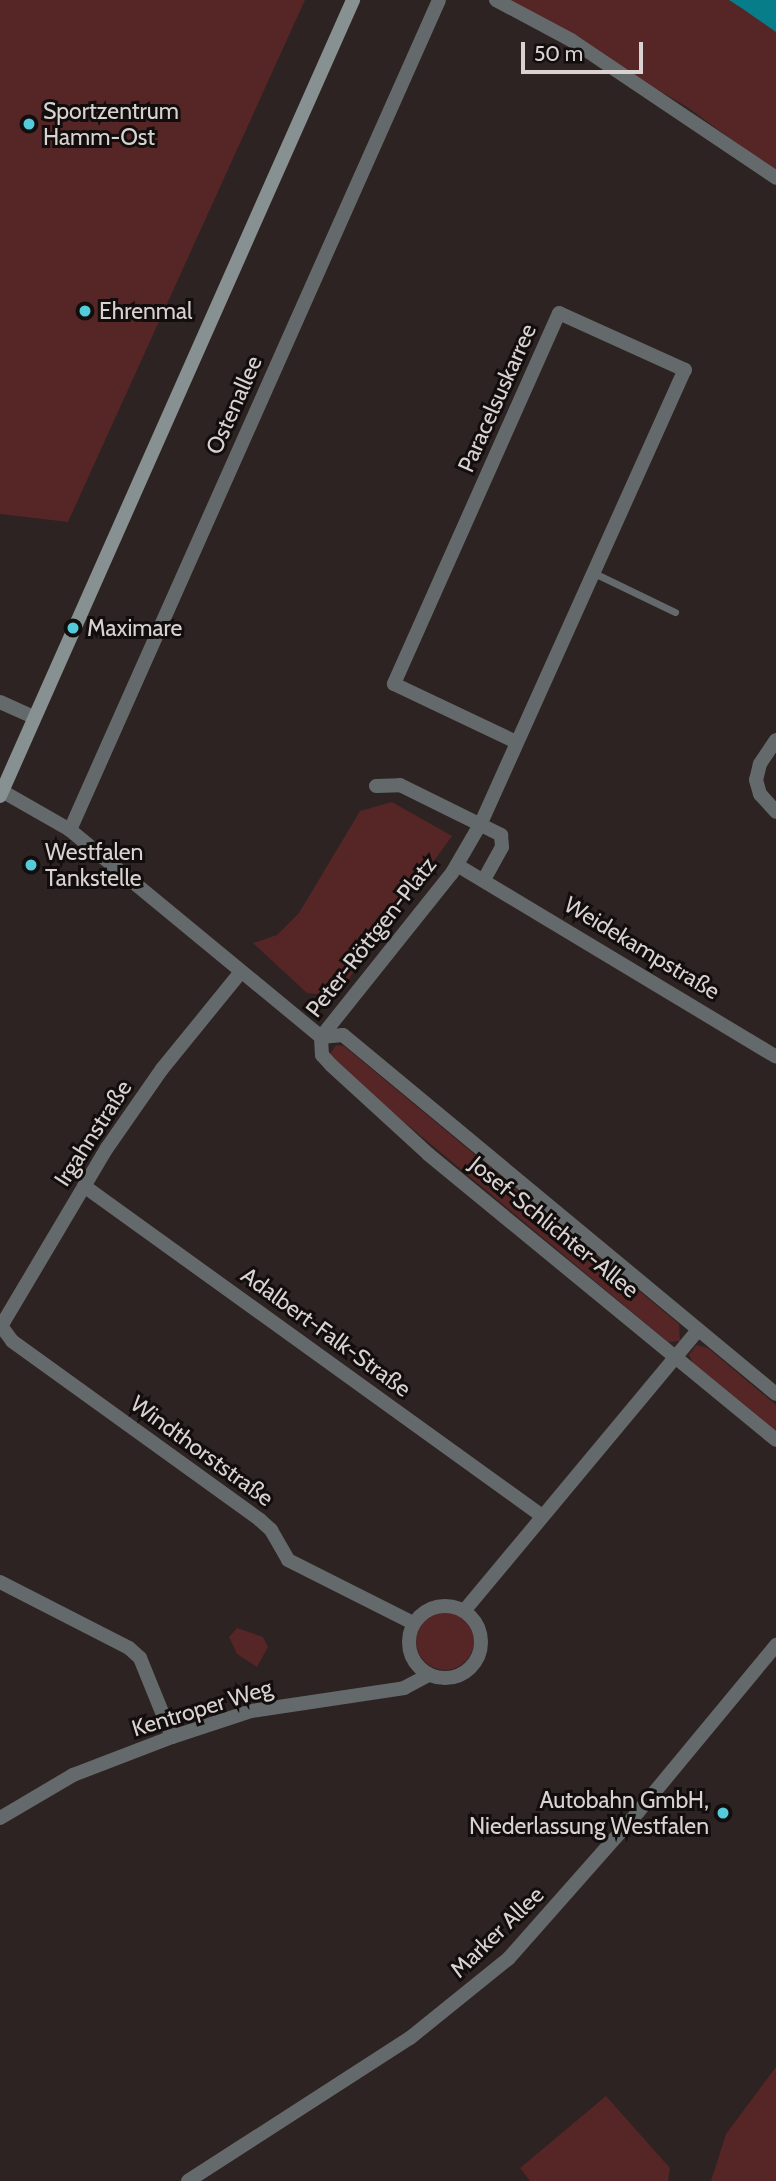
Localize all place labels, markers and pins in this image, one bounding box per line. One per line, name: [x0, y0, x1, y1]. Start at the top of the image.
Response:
place label: Sportzentrum Hamm-Ost: [43, 97, 179, 151]
marker: Sportzentrum Hamm-Ost: [21, 116, 37, 132]
place label: Ehrenmal: [99, 297, 192, 325]
marker: Ehrenmal: [77, 303, 93, 319]
place label: Maximare: [87, 614, 182, 642]
marker: Maximare: [65, 620, 81, 636]
place label: Westfalen Tankstelle: [45, 838, 143, 892]
marker: Westfalen Tankstelle: [23, 857, 39, 873]
place label: Autobahn GmbH, Niederlassung Westfalen: [469, 1786, 709, 1840]
marker: Autobahn GmbH, Niederlassung Westfalen: [715, 1805, 731, 1821]

